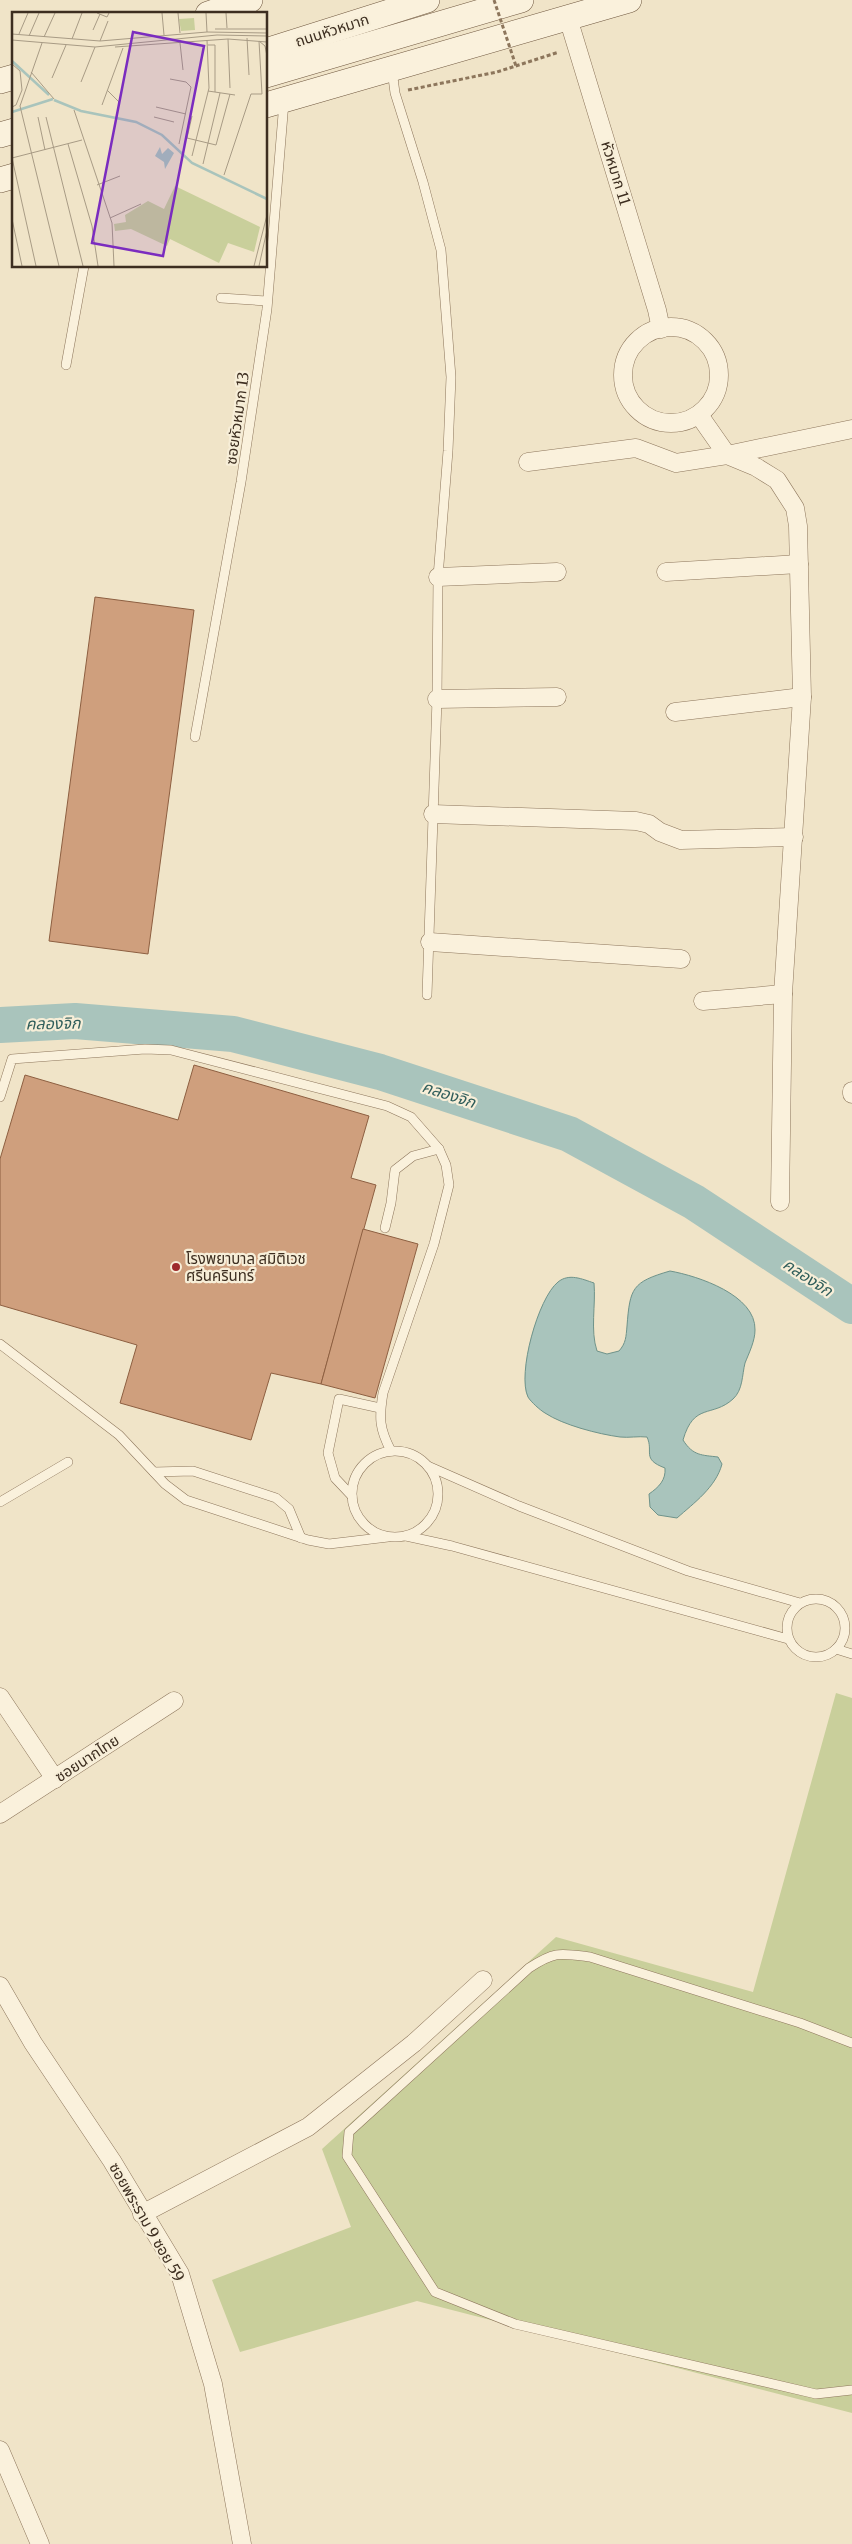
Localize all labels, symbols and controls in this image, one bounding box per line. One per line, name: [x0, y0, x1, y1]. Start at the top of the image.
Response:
street label: ถนนหัวหมาก: [293, 9, 371, 51]
inset map: [12, 12, 268, 268]
street label: หัวหมาก 11: [597, 139, 635, 208]
street label: ซอยหัวหมาก 13: [221, 370, 253, 466]
water label: คลองจิก: [25, 1012, 82, 1033]
water label: คลองจิก: [420, 1076, 479, 1112]
place label: โรงพยาบาล สมิติเวช ศรีนครินทร์: [186, 1249, 306, 1285]
water label: คลองจิก: [780, 1254, 838, 1301]
marker: โรงพยาบาล สมิติเวช ศรีนครินทร์: [170, 1261, 182, 1273]
street label: ซอยนากไทย: [51, 1730, 123, 1786]
street label: ซอยพระราม 9 ซอย 59: [105, 2159, 189, 2285]

